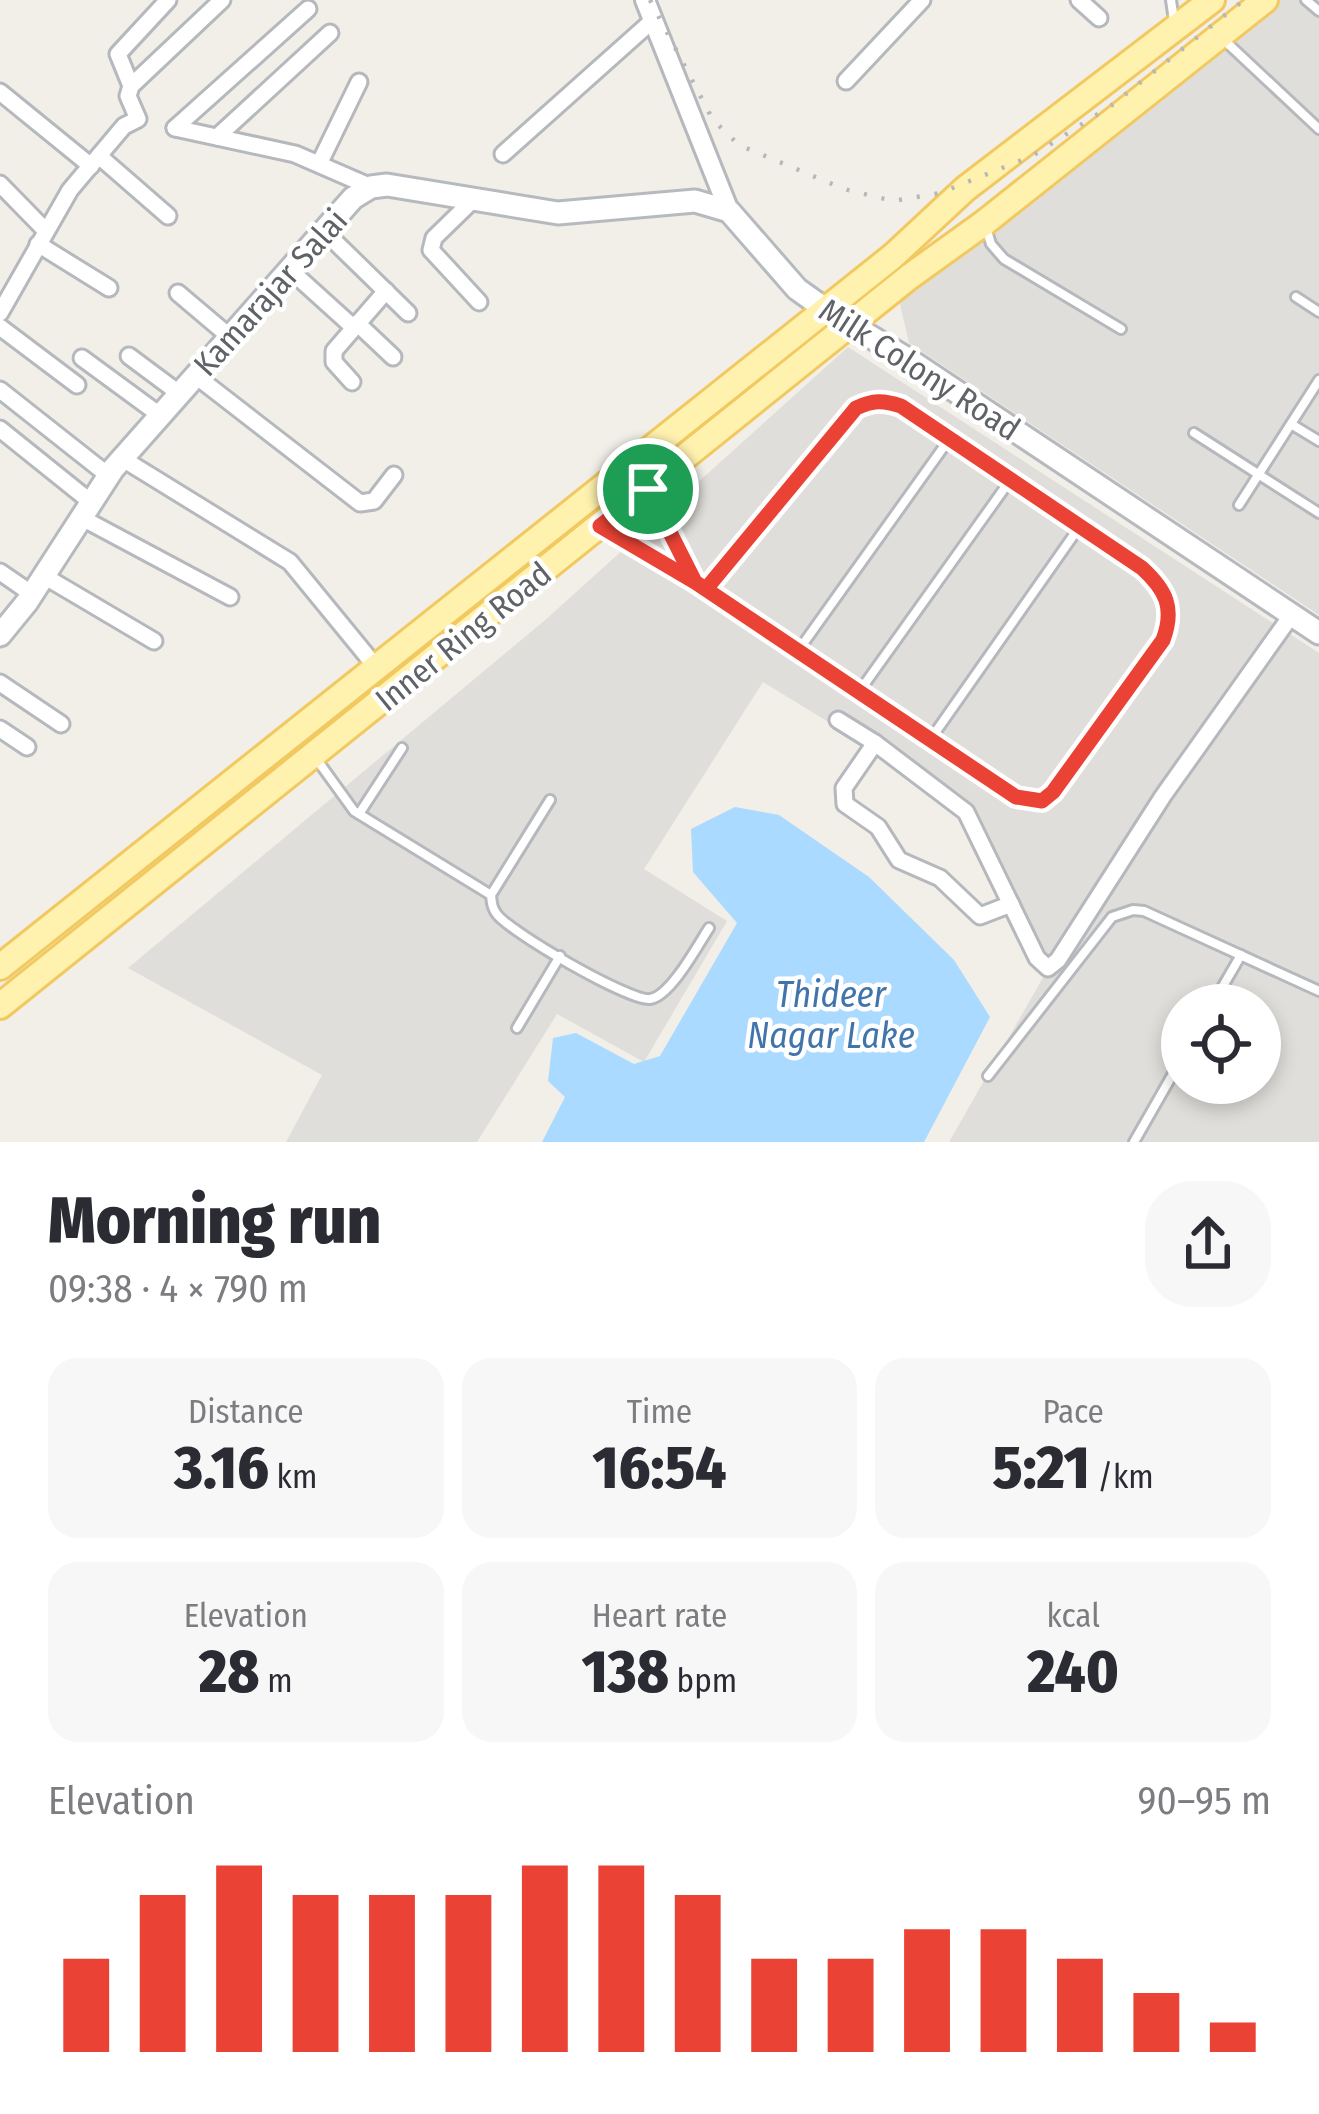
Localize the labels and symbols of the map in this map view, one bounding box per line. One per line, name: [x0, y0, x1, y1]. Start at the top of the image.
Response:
street label: Kamarajar Salai: [186, 201, 356, 384]
street label: Milk Colony Road: [812, 290, 1027, 450]
pin: [597, 438, 699, 540]
street label: Inner Ring Road: [368, 554, 560, 720]
water label: Thideer Nagar Lake: [747, 973, 915, 1058]

